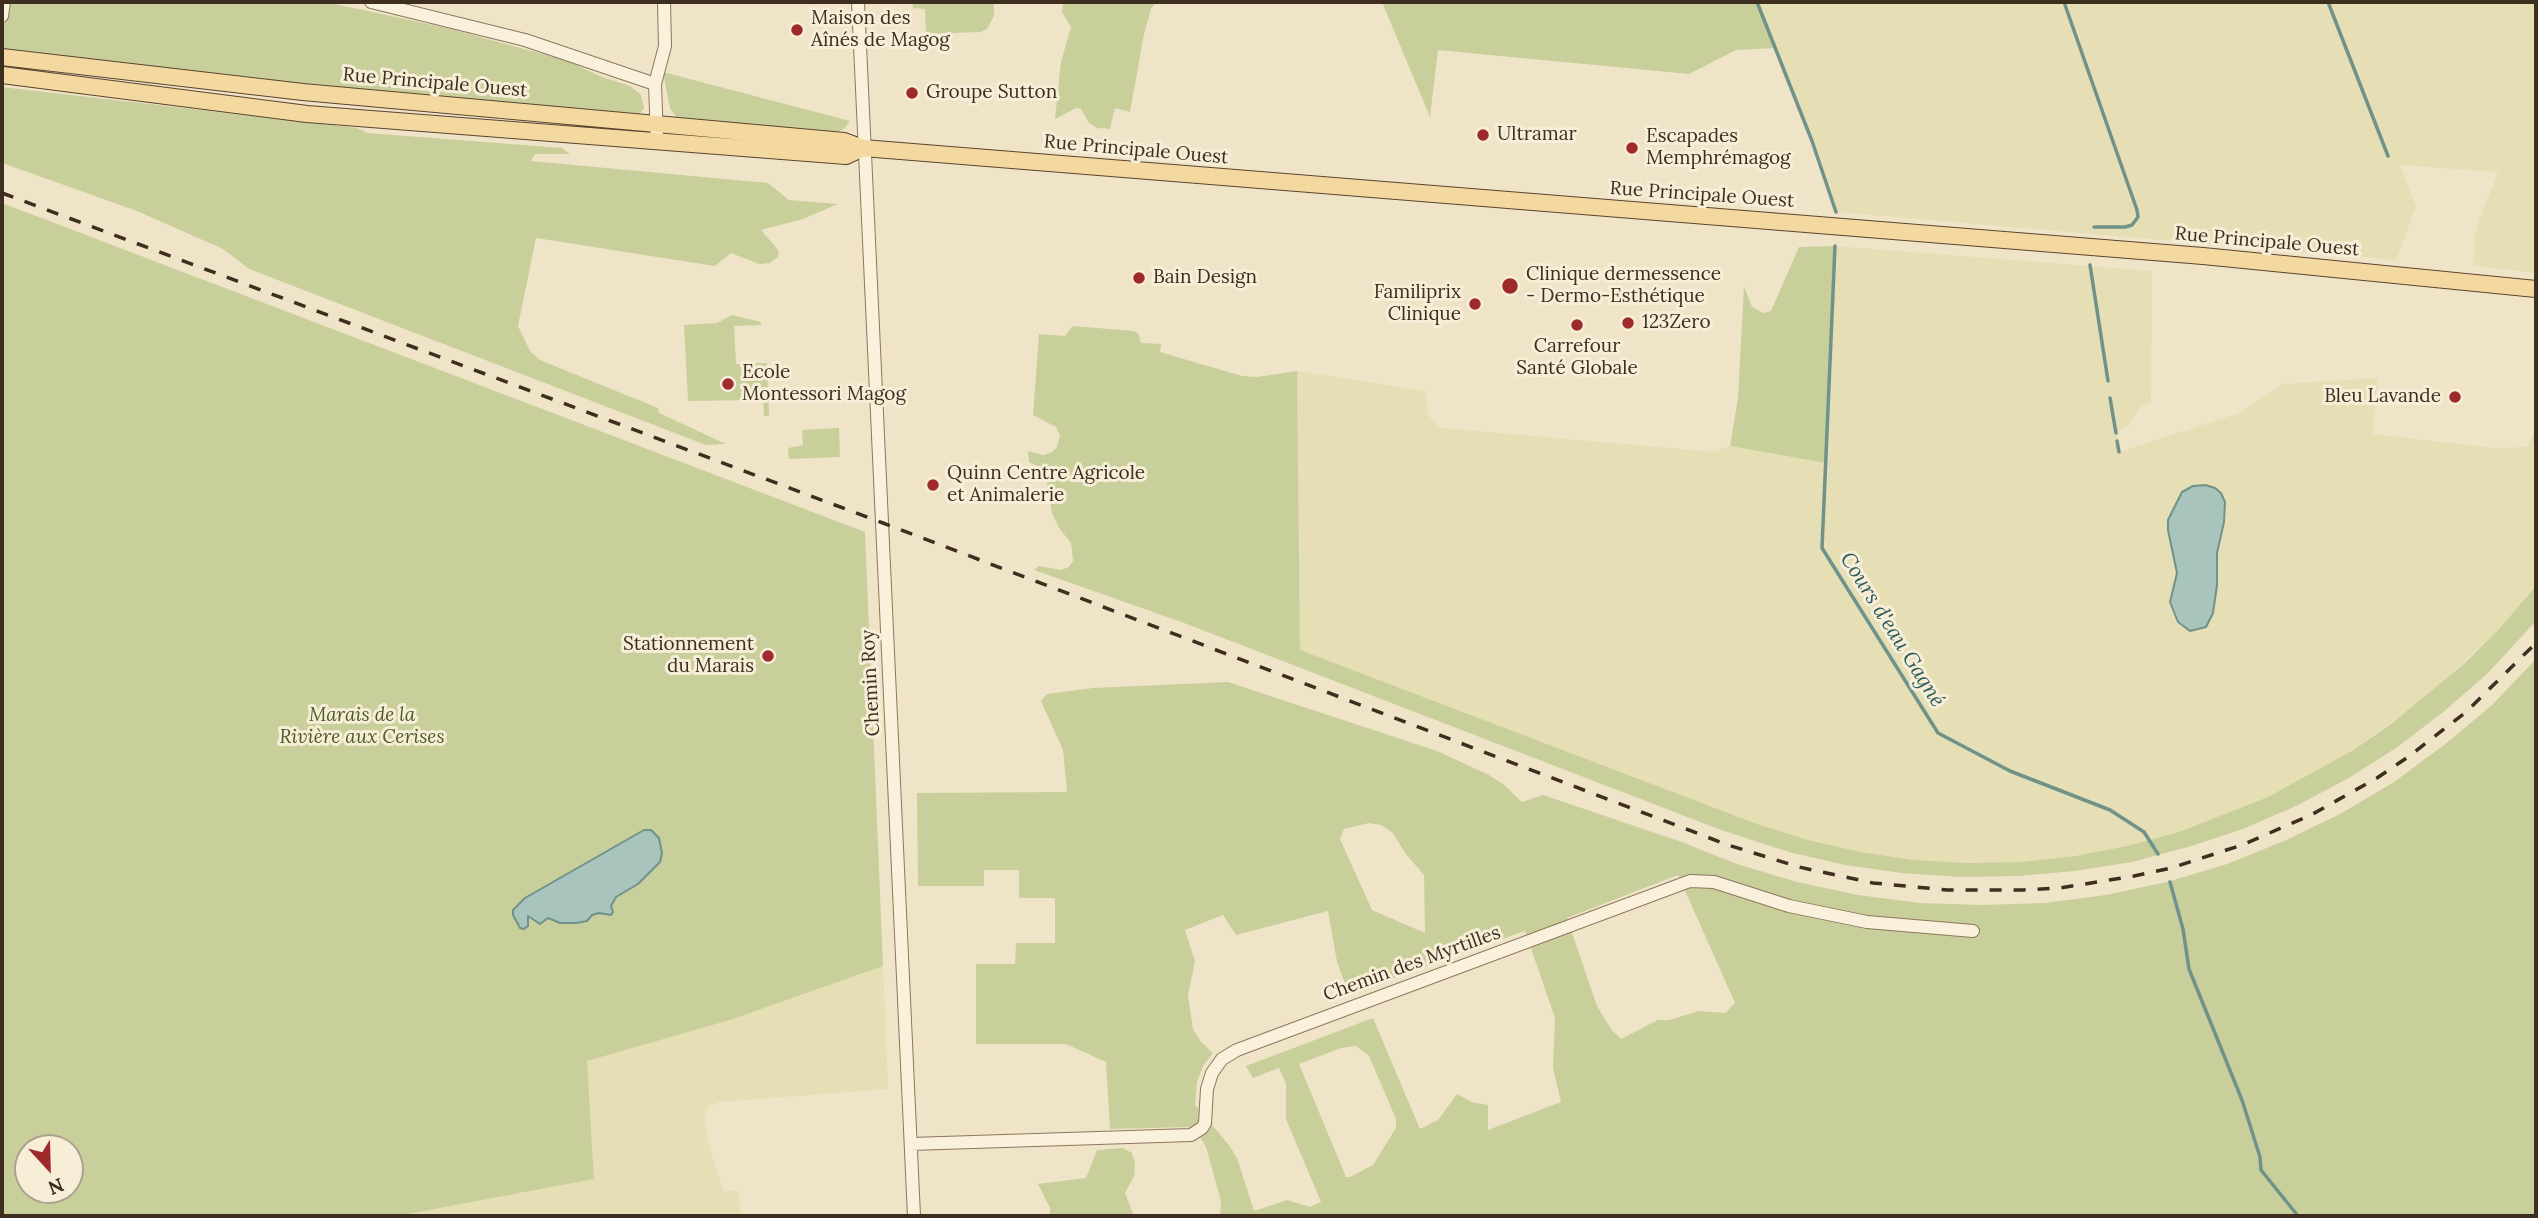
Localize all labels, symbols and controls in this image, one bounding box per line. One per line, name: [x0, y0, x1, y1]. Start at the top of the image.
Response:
place label: Maison des Aînés de Magog: [811, 8, 950, 52]
marker: Maison des Aînés de Magog: [789, 22, 805, 38]
street label: Rue Principale Ouest: [342, 64, 528, 102]
place label: Groupe Sutton: [926, 82, 1057, 104]
marker: Groupe Sutton: [904, 85, 920, 101]
place label: Ultramar: [1497, 124, 1577, 146]
place label: Escapades Memphrémagog: [1646, 126, 1791, 170]
marker: Ultramar: [1475, 127, 1491, 143]
street label: Rue Principale Ouest: [1043, 131, 1229, 169]
marker: Escapades Memphrémagog: [1624, 140, 1640, 156]
street label: Rue Principale Ouest: [1609, 177, 1795, 213]
street label: Rue Principale Ouest: [2174, 223, 2360, 261]
place label: Clinique dermessence - Dermo-Esthétique: [1526, 264, 1721, 308]
place label: Bain Design: [1153, 267, 1257, 289]
marker: Bain Design: [1131, 270, 1147, 286]
marker: Clinique dermessence - Dermo-Esthétique: [1500, 276, 1520, 296]
place label: Familiprix Clinique: [1374, 282, 1461, 326]
marker: Familiprix Clinique: [1467, 296, 1483, 312]
place label: 123Zero: [1642, 312, 1711, 334]
marker: 123Zero: [1620, 315, 1636, 331]
marker: Carrefour Santé Globale: [1569, 317, 1585, 333]
place label: Carrefour Santé Globale: [1516, 336, 1638, 380]
place label: Ecole Montessori Magog: [742, 362, 906, 406]
marker: Ecole Montessori Magog: [720, 376, 736, 392]
place label: Bleu Lavande: [2324, 386, 2441, 408]
marker: Bleu Lavande: [2447, 389, 2463, 405]
place label: Quinn Centre Agricole et Animalerie: [947, 463, 1145, 507]
marker: Quinn Centre Agricole et Animalerie: [925, 477, 941, 493]
water label: Cours d'eau Gagné: [1834, 548, 1950, 712]
street label: Chemin Roy: [857, 629, 885, 737]
place label: Stationnement du Marais: [623, 634, 754, 678]
marker: Stationnement du Marais: [760, 648, 776, 664]
park label: Marais de la Rivière aux Cerises: [279, 705, 445, 749]
street label: Chemin des Myrtilles: [1320, 921, 1504, 1007]
north arrow: [14, 1134, 84, 1204]
text: N: [45, 1173, 67, 1200]

